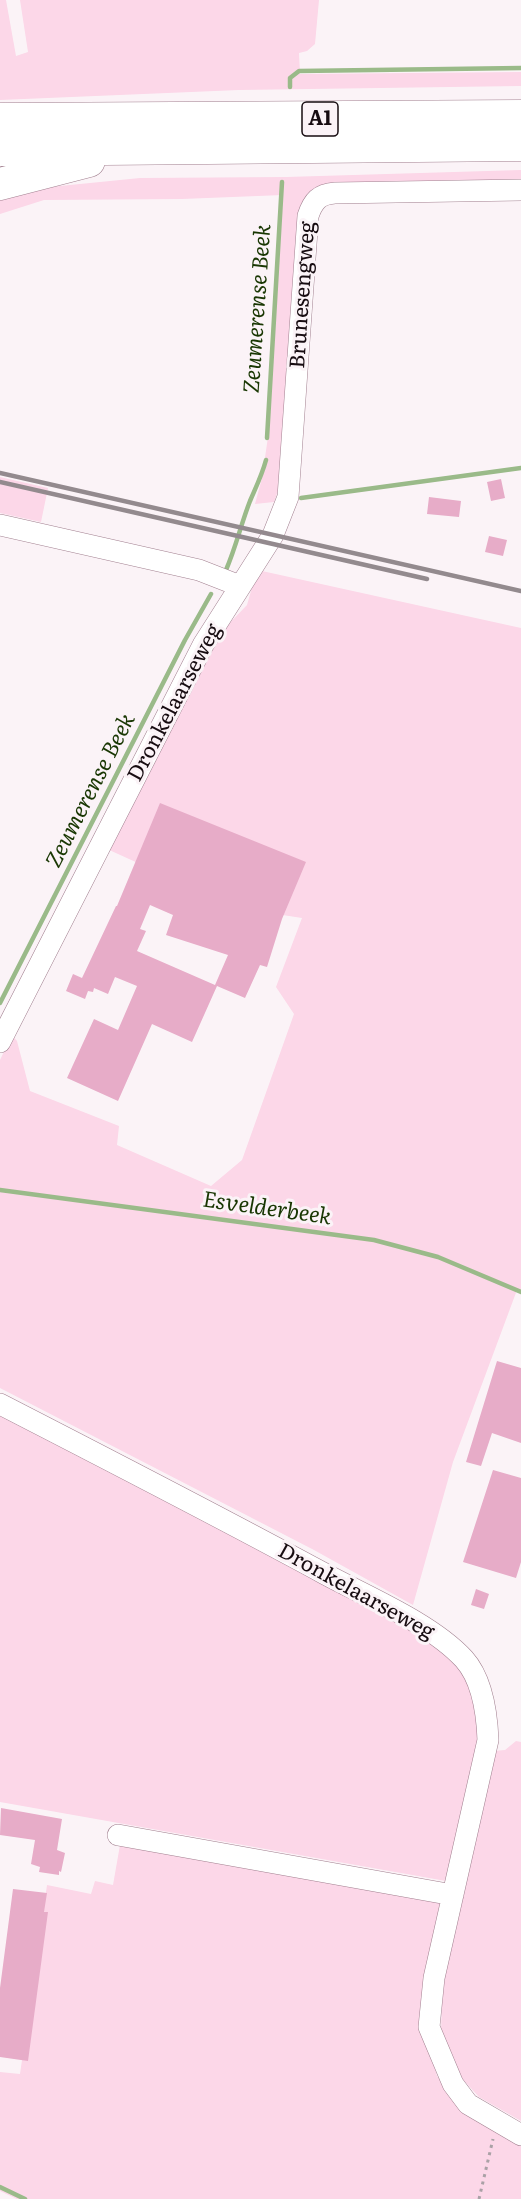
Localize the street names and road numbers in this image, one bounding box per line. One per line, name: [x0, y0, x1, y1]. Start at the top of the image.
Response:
road number: A1: [302, 102, 338, 136]
street label: Brunesengweg: [285, 220, 321, 370]
street label: Dronkelaarseweg: [123, 620, 227, 786]
street label: Dronkelaarseweg: [273, 1539, 439, 1645]

